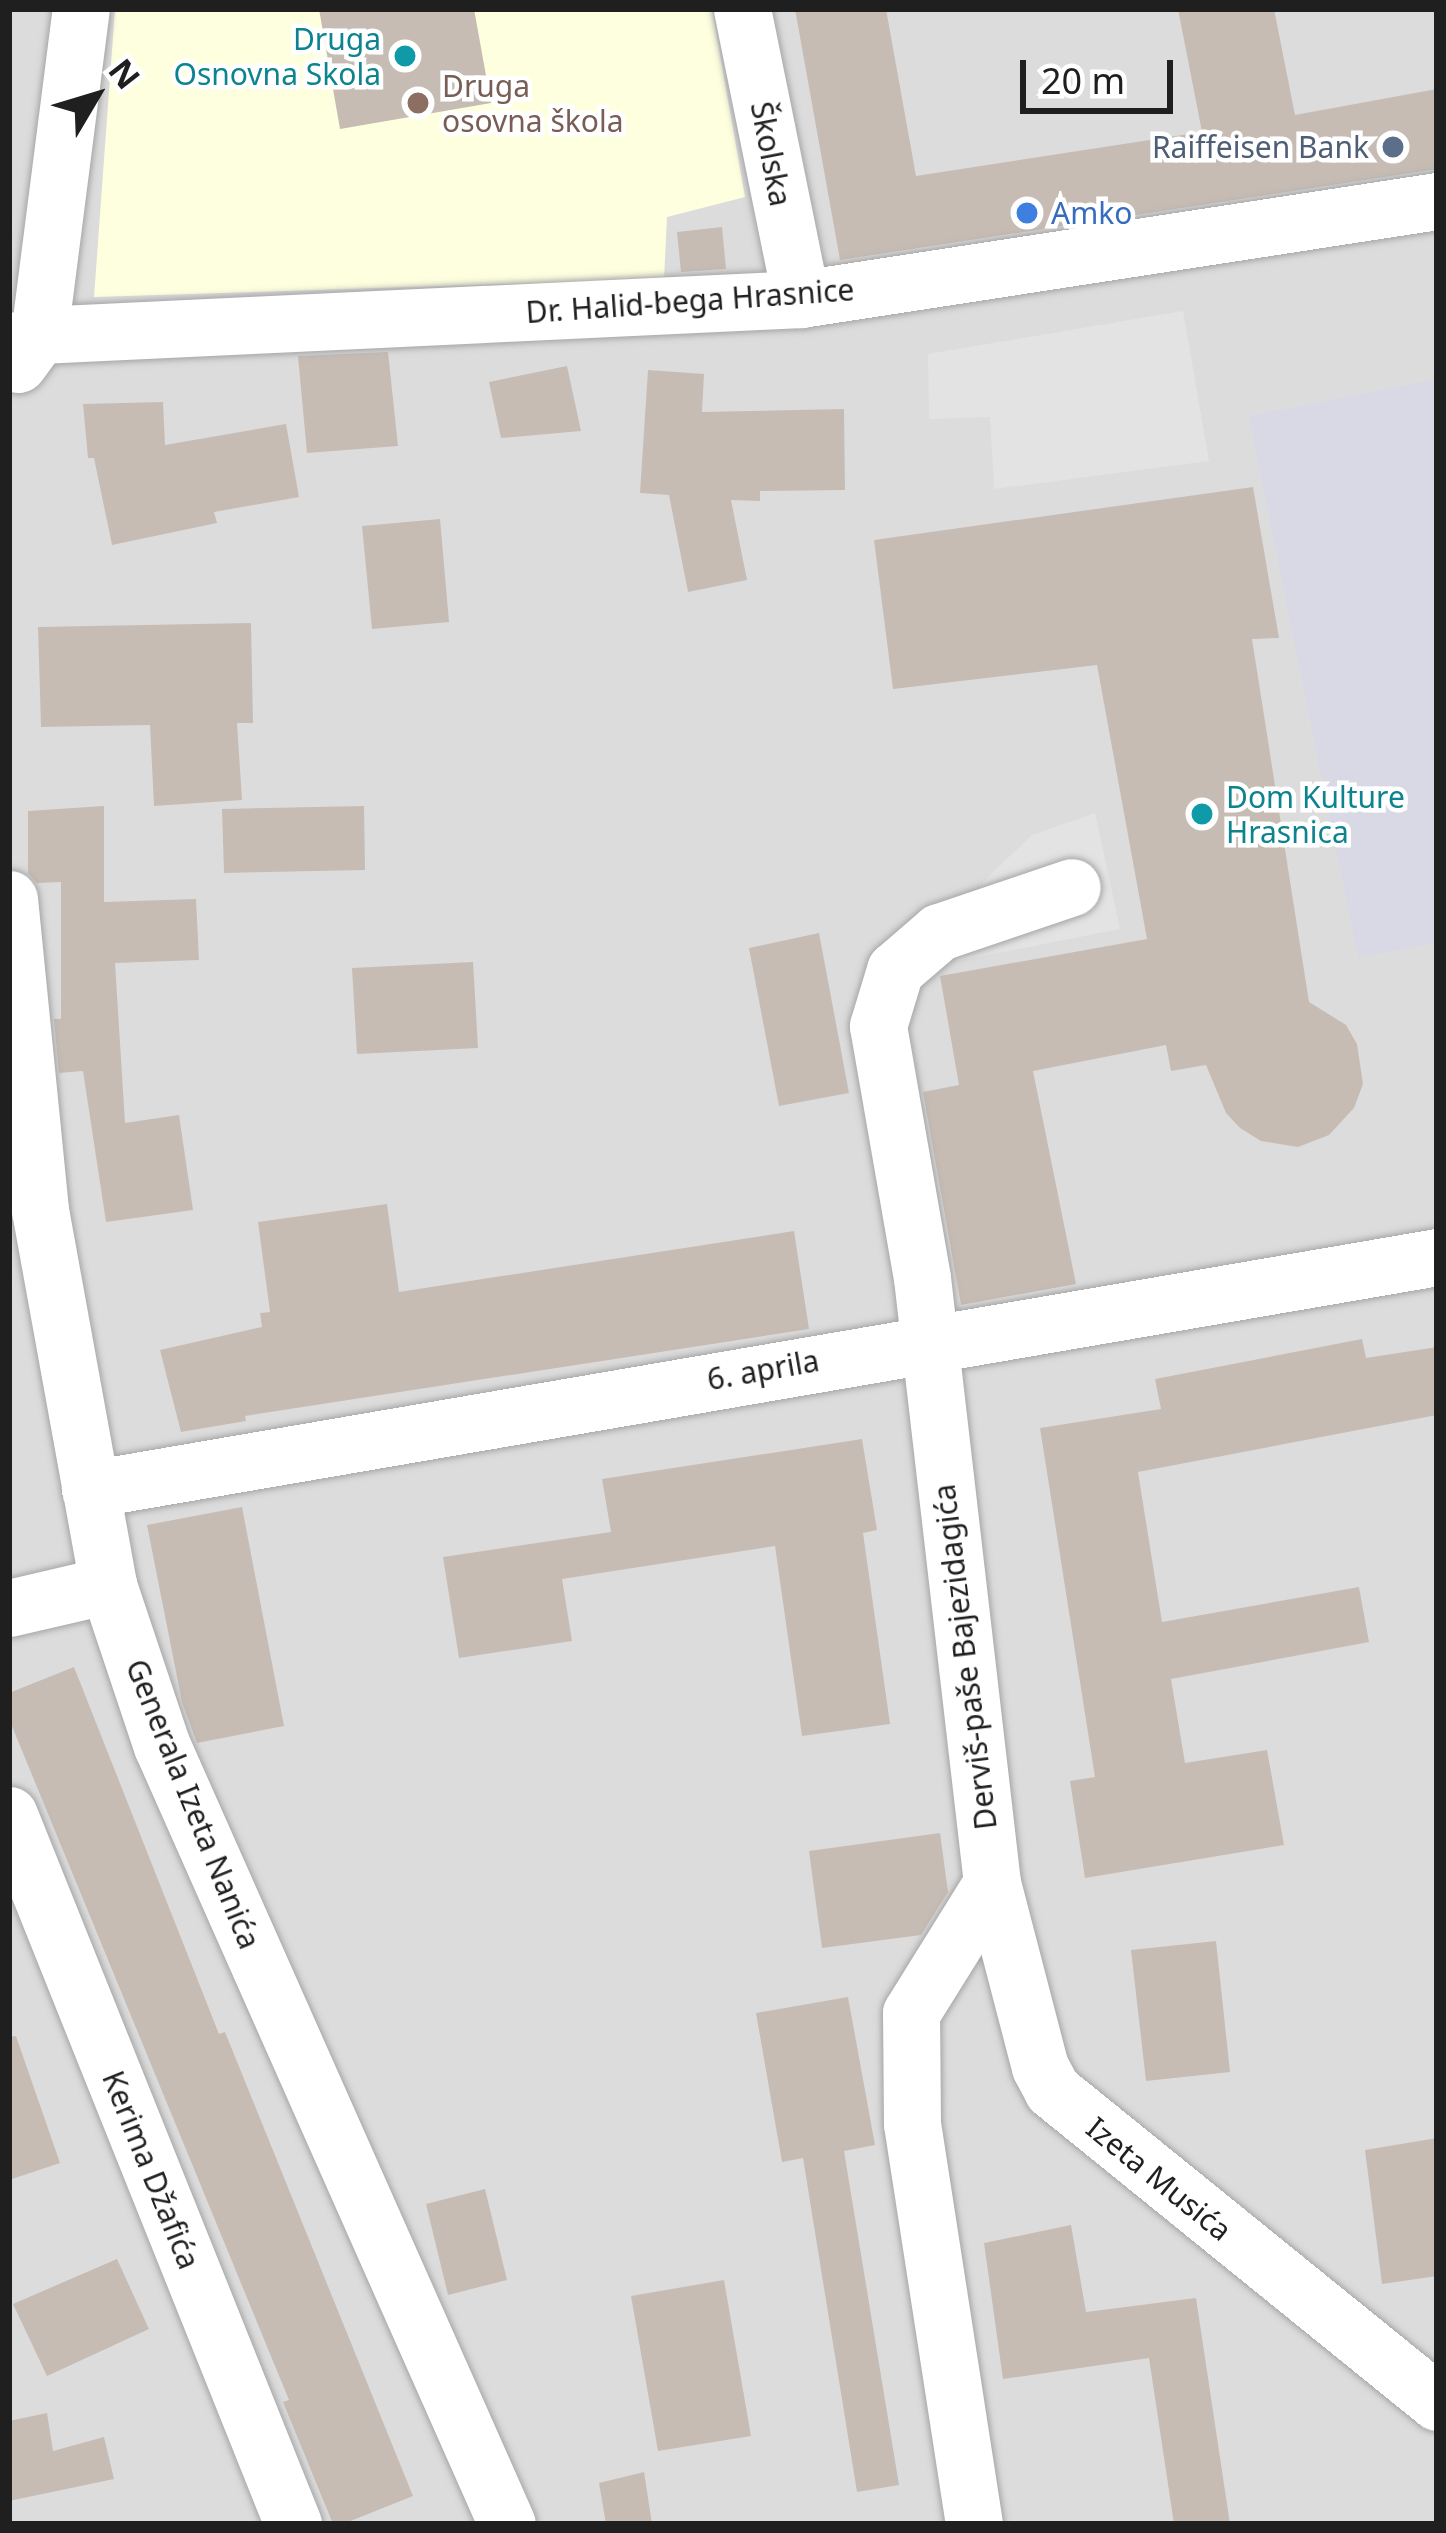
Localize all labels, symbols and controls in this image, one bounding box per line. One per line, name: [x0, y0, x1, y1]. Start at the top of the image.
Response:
place label: Druga Osnovna Skola: [173, 21, 381, 92]
north arrow: [36, 36, 156, 156]
scale bar: [1026, 36, 1179, 110]
marker: Druga Osnovna Skola: [392, 43, 418, 69]
text: N: [99, 49, 151, 98]
text: 20 m: [1041, 56, 1125, 105]
place label: Druga osovna škola: [442, 68, 624, 138]
marker: Druga osovna škola: [405, 90, 431, 116]
street label: Školska: [743, 99, 799, 209]
place label: Raiffeisen Bank: [1152, 129, 1369, 165]
marker: Raiffeisen Bank: [1380, 134, 1406, 160]
place label: Amko: [1051, 195, 1132, 231]
marker: Amko: [1014, 200, 1040, 226]
street label: Dr. Halid-bega Hrasnice: [525, 272, 855, 330]
place label: Dom Kulture Hrasnica: [1226, 779, 1405, 850]
marker: Dom Kulture Hrasnica: [1189, 801, 1215, 827]
street label: 6. aprila: [704, 1342, 822, 1398]
street label: Derviš-paše Bajezidagića: [926, 1482, 1004, 1832]
street label: Generala Izeta Nanića: [118, 1654, 268, 1954]
street label: Kerima Džafića: [95, 2066, 207, 2274]
street label: Izeta Musića: [1079, 2110, 1239, 2248]

